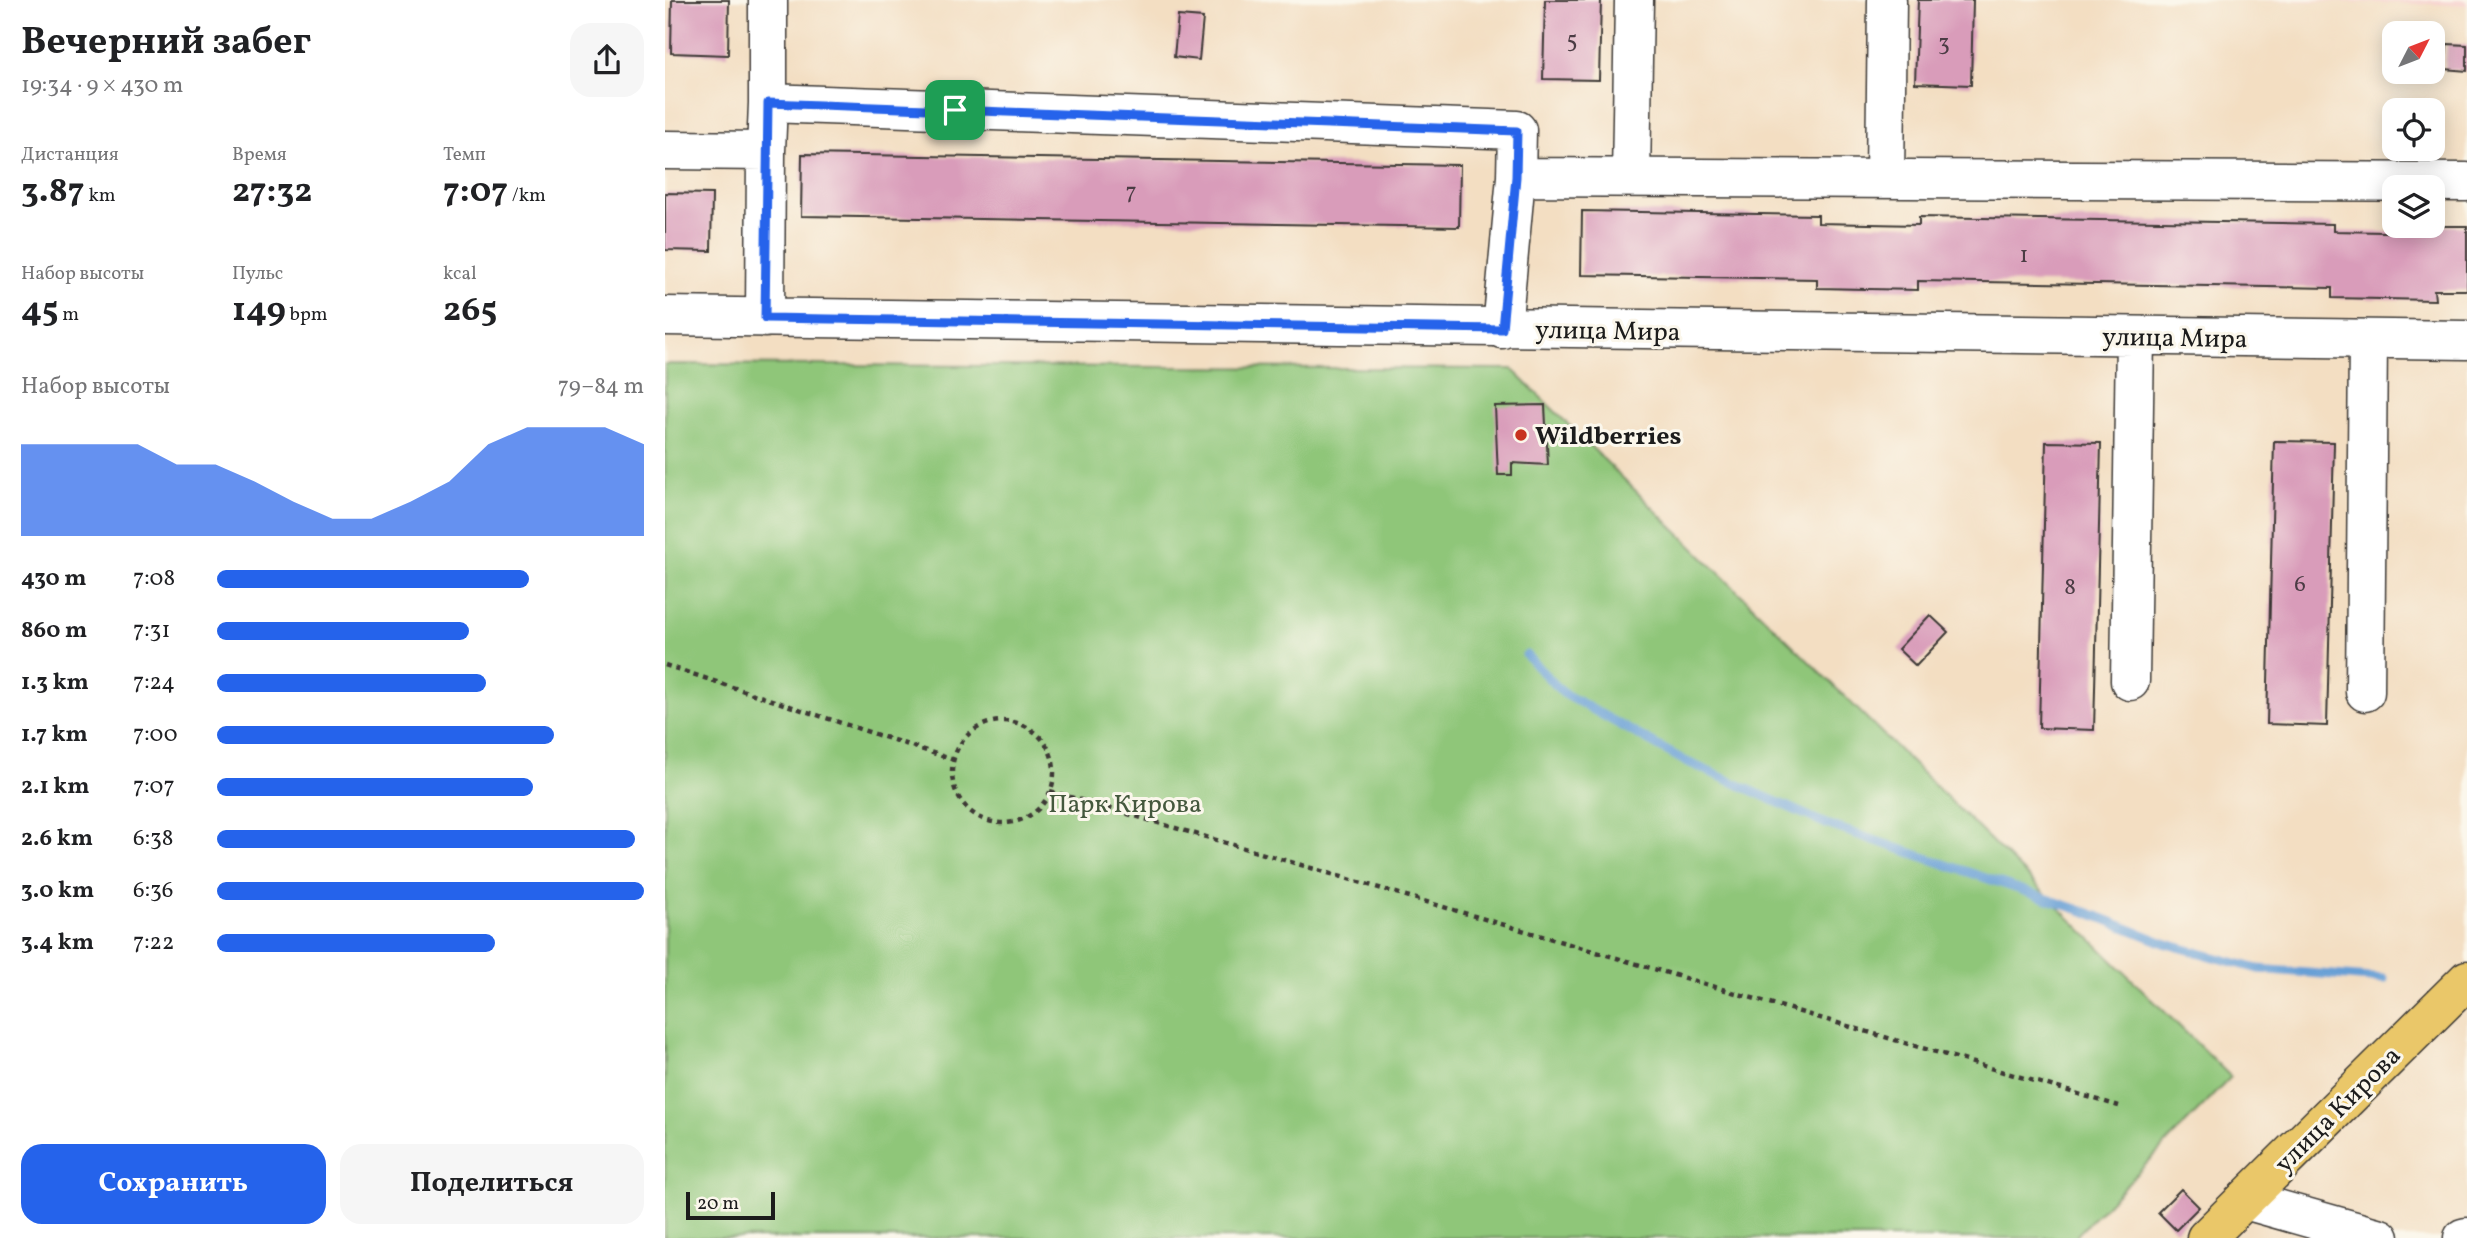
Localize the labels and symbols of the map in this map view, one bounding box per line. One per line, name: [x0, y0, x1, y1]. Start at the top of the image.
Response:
north arrow: [2382, 21, 2445, 84]
house number: 5: [1566, 25, 1578, 57]
house number: 3: [1938, 28, 1950, 60]
pin: [925, 80, 985, 140]
house number: 7: [1125, 177, 1137, 209]
house number: 1: [2020, 240, 2028, 272]
street label: улица Мира: [1535, 313, 1681, 351]
street label: улица Мира: [2102, 320, 2248, 358]
place label: Wildberries: [1535, 419, 1682, 455]
marker: Wildberries: [1513, 427, 1529, 443]
house number: 6: [2294, 569, 2306, 601]
house number: 8: [2064, 572, 2076, 604]
park label: Парк Кирова: [1048, 787, 1202, 823]
street label: улица Кирова: [2267, 1039, 2410, 1182]
scale bar: [686, 1189, 775, 1221]

